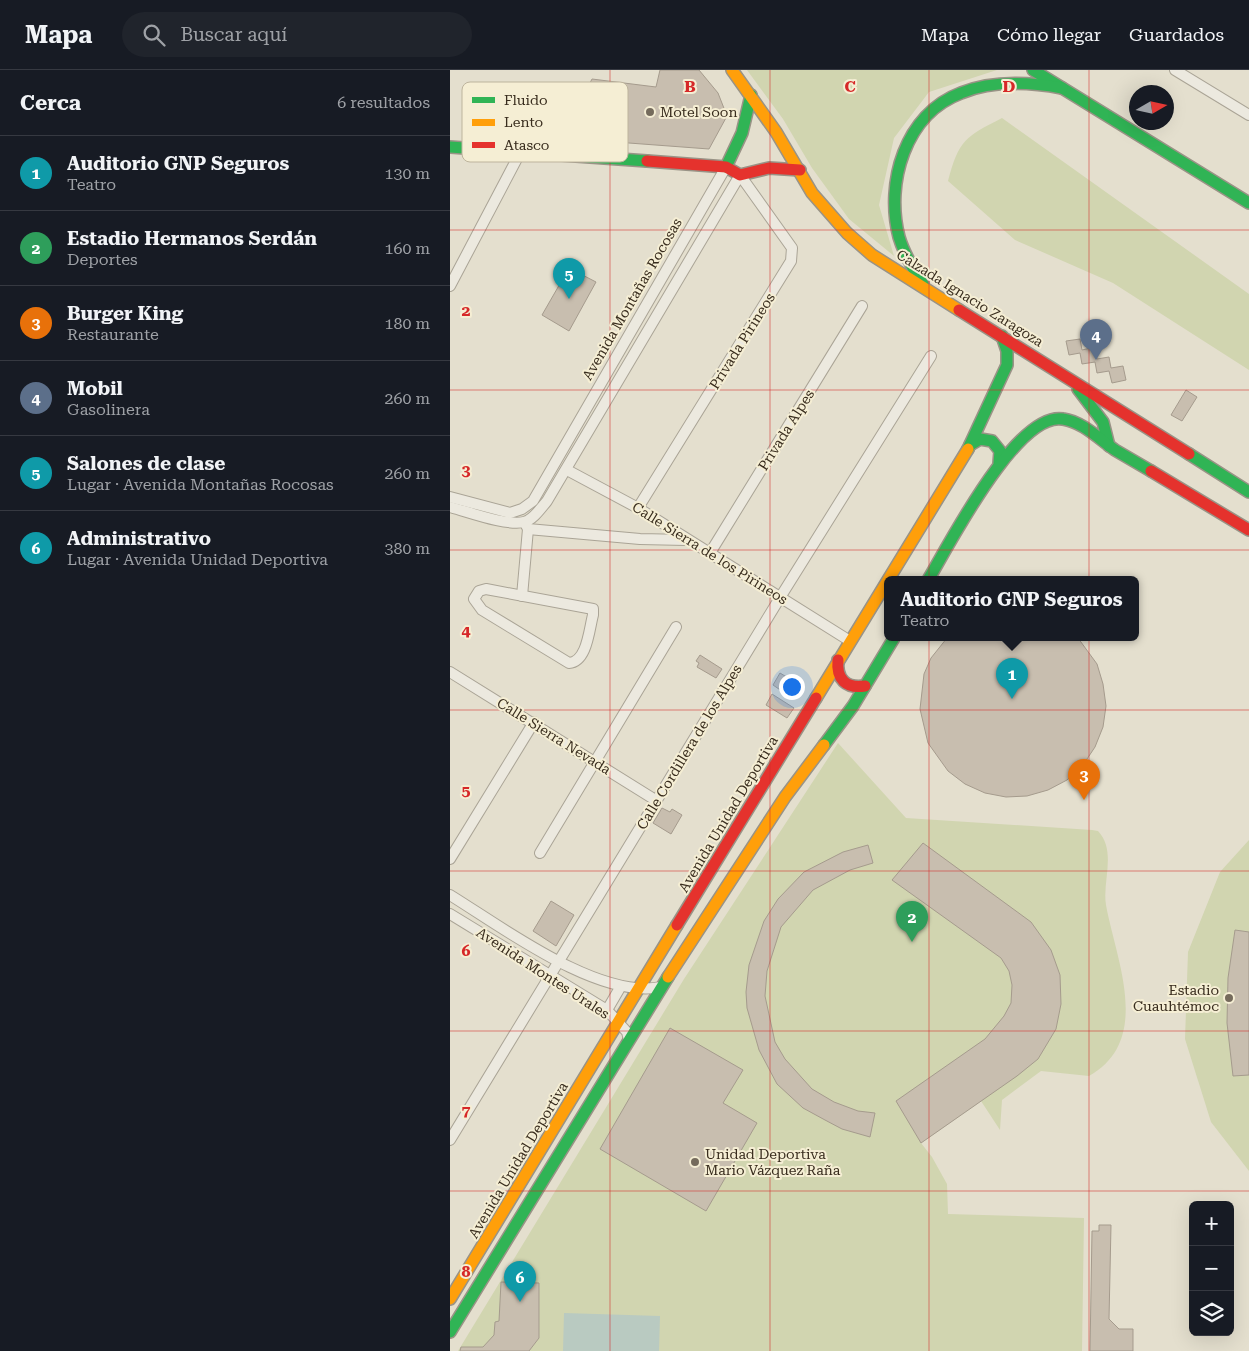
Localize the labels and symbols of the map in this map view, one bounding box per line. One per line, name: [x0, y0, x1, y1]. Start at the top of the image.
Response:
text: B: [684, 77, 696, 96]
text: C: [844, 77, 856, 96]
text: D: [1003, 77, 1016, 96]
legend: [462, 82, 628, 162]
north arrow: [1129, 85, 1174, 130]
text: Fluido: [504, 92, 548, 108]
place label: Motel Soon: [660, 104, 737, 120]
marker: Motel Soon: [644, 106, 656, 118]
text: Lento: [504, 114, 543, 130]
text: Atasco: [504, 137, 549, 153]
street label: Avenida Montañas Rocosas: [579, 215, 685, 383]
street label: Calzada Ignacio Zaragoza: [894, 246, 1047, 350]
pin: 5: [553, 258, 585, 299]
street label: Privada Pirineos: [706, 290, 778, 392]
text: 2: [462, 301, 471, 320]
pin: 4: [1080, 319, 1112, 360]
street label: Privada Alpes: [755, 386, 817, 473]
text: 3: [462, 461, 471, 480]
street label: Calle Sierra de los Pirineos: [629, 499, 791, 608]
text: 4: [462, 621, 471, 640]
pin: 1: [996, 658, 1028, 699]
street label: Calle Cordillera de los Alpes: [633, 661, 745, 832]
your location: [779, 674, 805, 700]
street label: Calle Sierra Nevada: [494, 694, 614, 778]
street label: Avenida Unidad Deportiva: [675, 733, 781, 895]
pin: 3: [1068, 759, 1100, 800]
text: 5: [462, 781, 471, 800]
pin: 2: [896, 901, 928, 942]
street label: Avenida Montes Urales: [474, 924, 613, 1022]
text: 6: [462, 941, 471, 960]
place label: Estadio Cuauhtémoc: [1133, 982, 1219, 1014]
marker: Estadio Cuauhtémoc: [1223, 992, 1235, 1004]
street label: Avenida Unidad Deportiva: [465, 1079, 571, 1241]
text: 7: [462, 1101, 471, 1120]
place label: Unidad Deportiva Mario Vázquez Raña: [705, 1146, 841, 1178]
marker: Unidad Deportiva Mario Vázquez Raña: [689, 1156, 701, 1168]
pin: 6: [504, 1261, 536, 1302]
text: 8: [462, 1262, 471, 1281]

